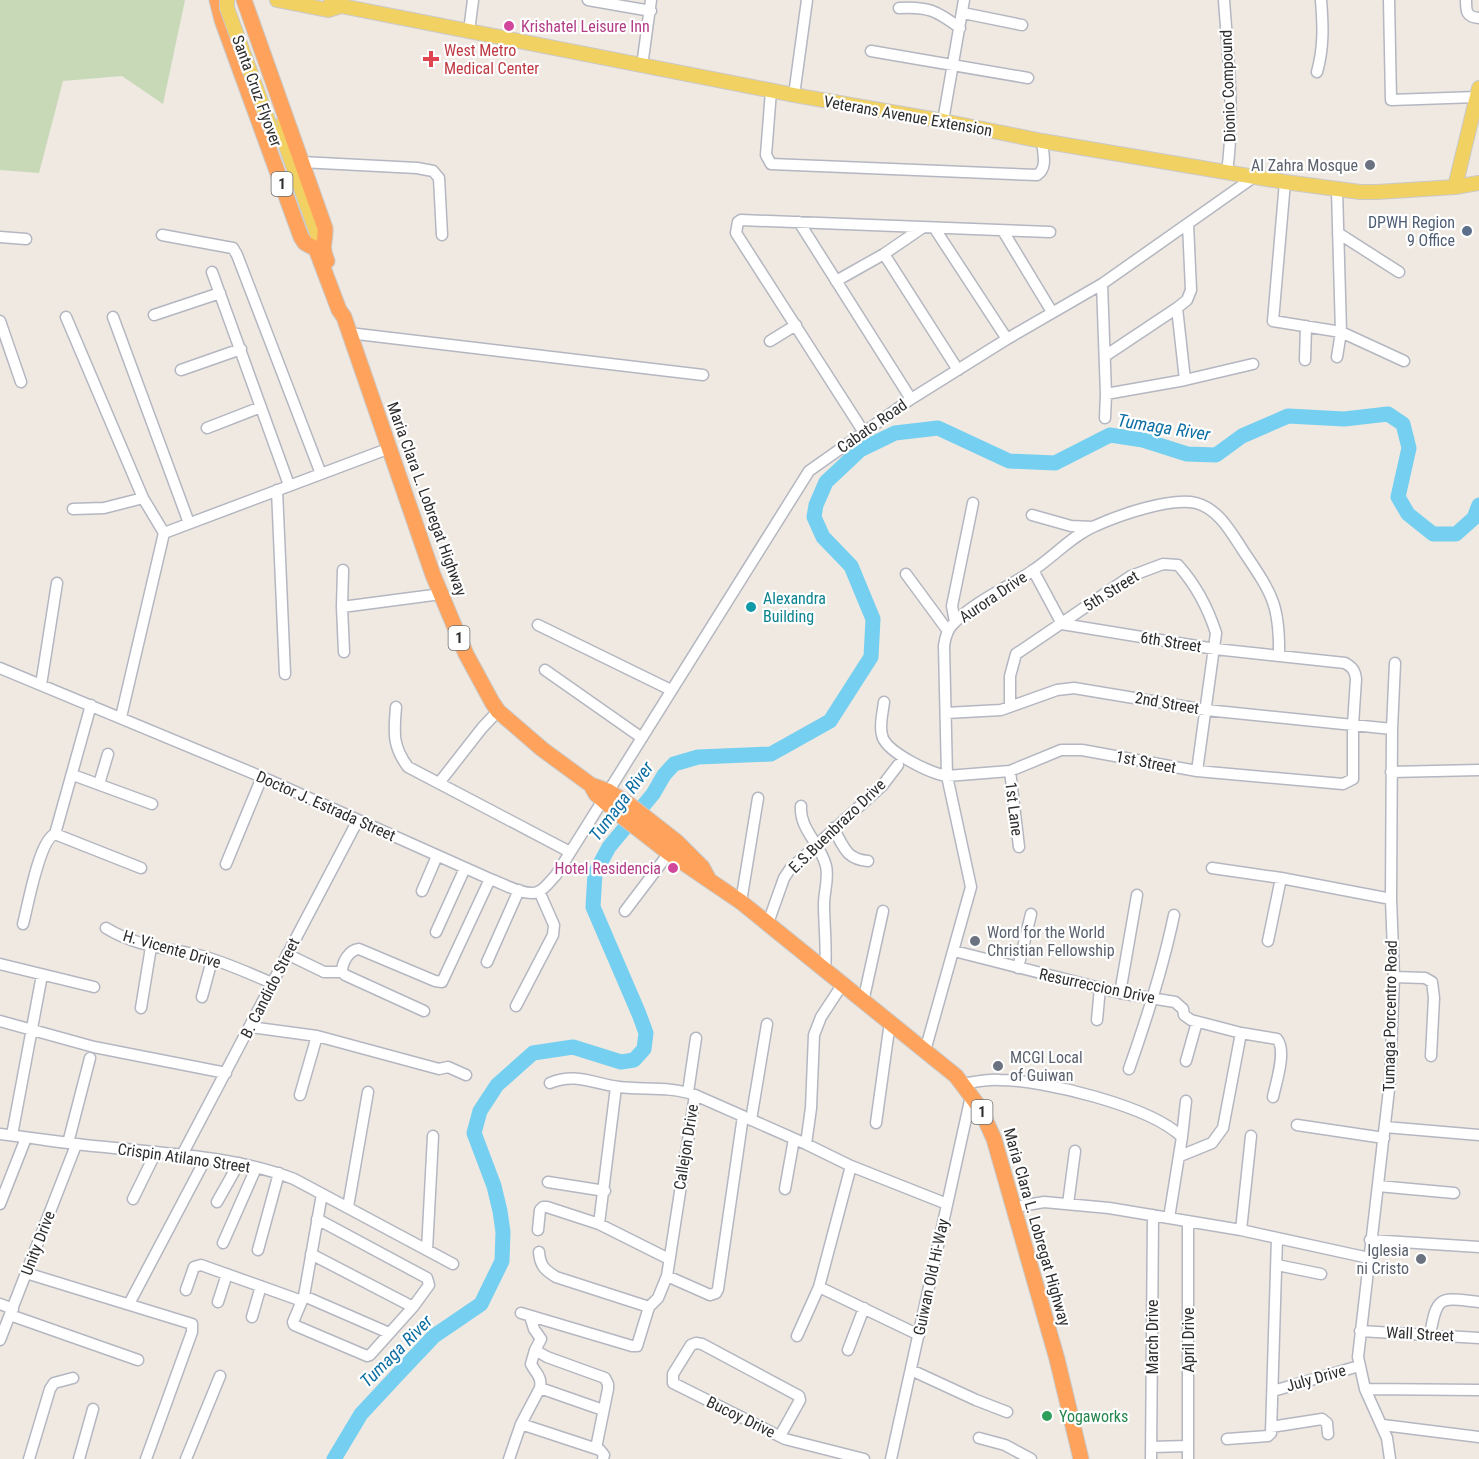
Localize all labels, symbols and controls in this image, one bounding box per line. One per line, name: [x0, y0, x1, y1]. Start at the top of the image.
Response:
place label: Krishatel Leisure Inn: [521, 17, 650, 36]
marker: Krishatel Leisure Inn: [502, 19, 516, 33]
street label: Dionio Compound: [1217, 29, 1239, 143]
street label: Santa Cruz Flyover: [228, 33, 286, 149]
place label: West Metro Medical Center: [444, 41, 539, 78]
marker: West Metro Medical Center: [422, 50, 440, 68]
street label: Veterans Avenue Extension: [822, 92, 994, 140]
place label: Al Zahra Mosque: [1251, 156, 1358, 175]
marker: Al Zahra Mosque: [1363, 158, 1377, 172]
road number: 1: [272, 172, 292, 196]
place label: DPWH Region 9 Office: [1368, 213, 1455, 250]
marker: DPWH Region 9 Office: [1460, 224, 1474, 238]
street label: Cabato Road: [833, 395, 911, 457]
street label: Maria Clara L. Lobregat Highway: [383, 399, 471, 599]
water label: Tumaga River: [1116, 409, 1212, 445]
street label: Aurora Drive: [956, 567, 1030, 627]
street label: 5th Street: [1080, 567, 1142, 615]
place label: Alexandra Building: [763, 589, 826, 626]
marker: Alexandra Building: [744, 600, 758, 614]
road number: 1: [448, 626, 470, 650]
street label: 6th Street: [1139, 628, 1203, 656]
street label: 2nd Street: [1133, 688, 1201, 718]
street label: 1st Street: [1114, 747, 1178, 777]
water label: Tumaga River: [585, 757, 658, 845]
street label: Doctor J. Estrada Street: [253, 767, 399, 845]
street label: E.S.Buenbrazo Drive: [785, 775, 889, 877]
street label: 1st Lane: [1001, 781, 1027, 837]
place label: Hotel Residencia: [555, 859, 661, 878]
marker: Hotel Residencia: [666, 861, 680, 875]
place label: Word for the World Christian Fellowship: [987, 923, 1115, 960]
street label: H. Vicente Drive: [121, 926, 223, 972]
marker: Word for the World Christian Fellowship: [968, 934, 982, 948]
street label: B. Candido Street: [237, 935, 304, 1041]
street label: Tumaga Porcentro Road: [1379, 940, 1401, 1092]
street label: Resurreccion Drive: [1037, 964, 1157, 1008]
place label: MCGI Local of Guiwan: [1010, 1048, 1083, 1085]
marker: MCGI Local of Guiwan: [991, 1059, 1005, 1073]
road number: 1: [972, 1100, 992, 1124]
street label: Callejon Drive: [670, 1103, 702, 1191]
street label: Maria Clara L. Lobregat Highway: [1000, 1126, 1074, 1328]
street label: Crispin Atilano Street: [116, 1139, 252, 1177]
street label: Unity Drive: [17, 1208, 59, 1278]
street label: Guiwan Old Hi-Way: [909, 1217, 953, 1337]
place label: Iglesia ni Cristo: [1356, 1241, 1409, 1278]
marker: Iglesia ni Cristo: [1414, 1252, 1428, 1266]
street label: March Drive: [1143, 1299, 1162, 1375]
street label: April Drive: [1179, 1308, 1198, 1372]
water label: Tumaga River: [356, 1310, 437, 1391]
street label: Wall Street: [1385, 1323, 1455, 1345]
street label: July Drive: [1284, 1360, 1348, 1396]
street label: Bucoy Drive: [704, 1392, 778, 1442]
place label: Yogaworks: [1059, 1407, 1128, 1426]
marker: Yogaworks: [1040, 1409, 1054, 1423]

